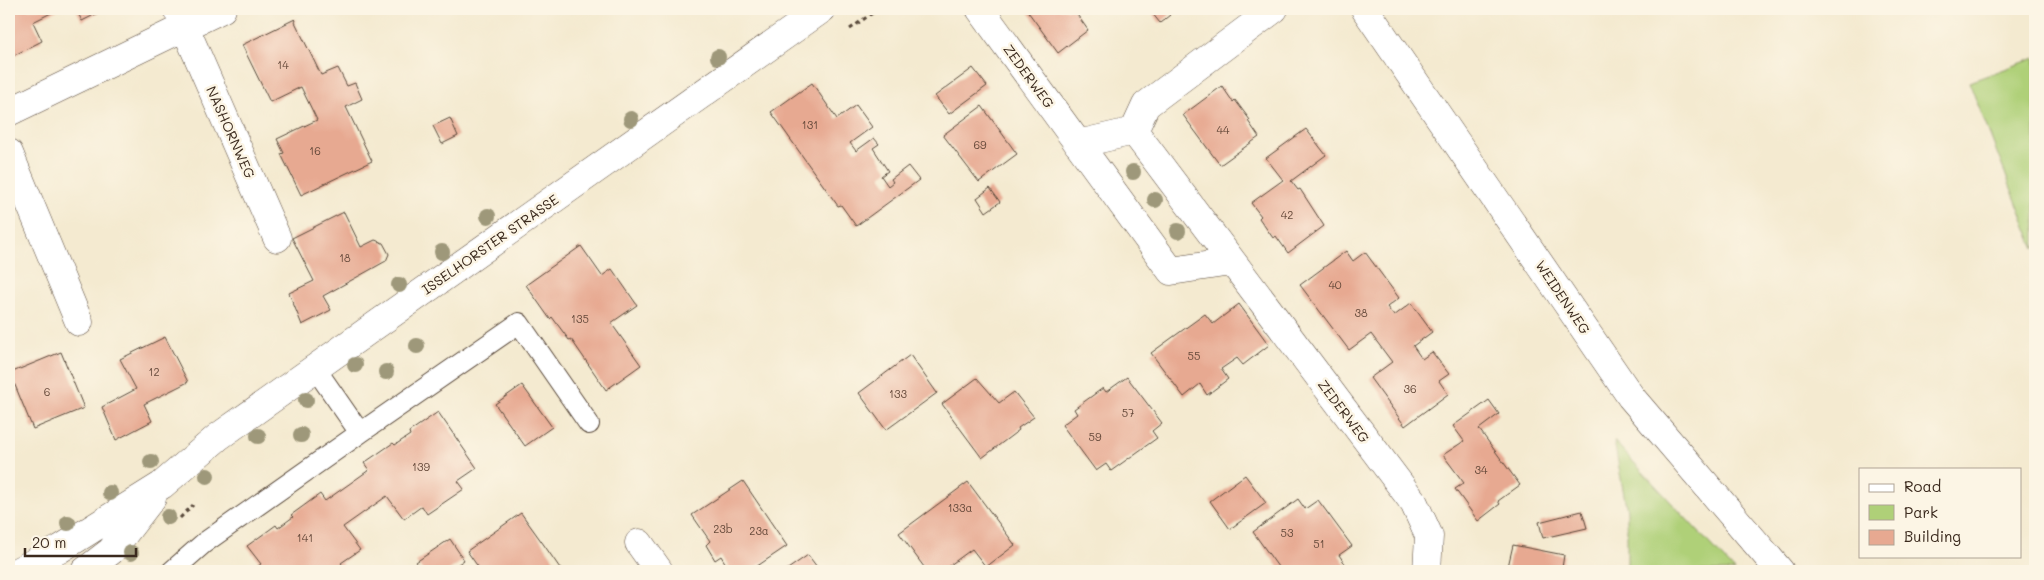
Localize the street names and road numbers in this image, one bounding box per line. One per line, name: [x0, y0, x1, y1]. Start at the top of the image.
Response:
street label: ZEDERWEG: [999, 40, 1059, 112]
street label: NASHORNWEG: [202, 83, 260, 181]
street label: ISSELHORSTER STRASSE: [418, 190, 562, 298]
street label: WEIDENWEG: [1531, 256, 1595, 338]
street label: ZEDERWEG: [1314, 375, 1374, 447]

